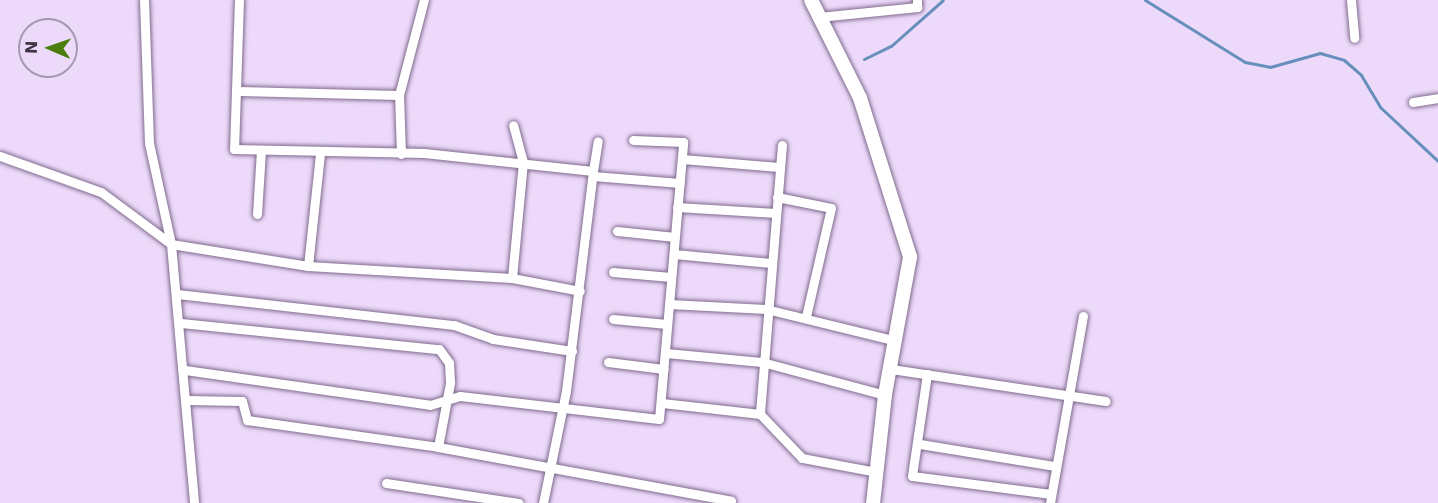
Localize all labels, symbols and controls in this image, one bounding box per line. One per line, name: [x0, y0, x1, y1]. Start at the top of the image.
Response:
north arrow: [18, 18, 78, 78]
text: N: [22, 40, 41, 54]

